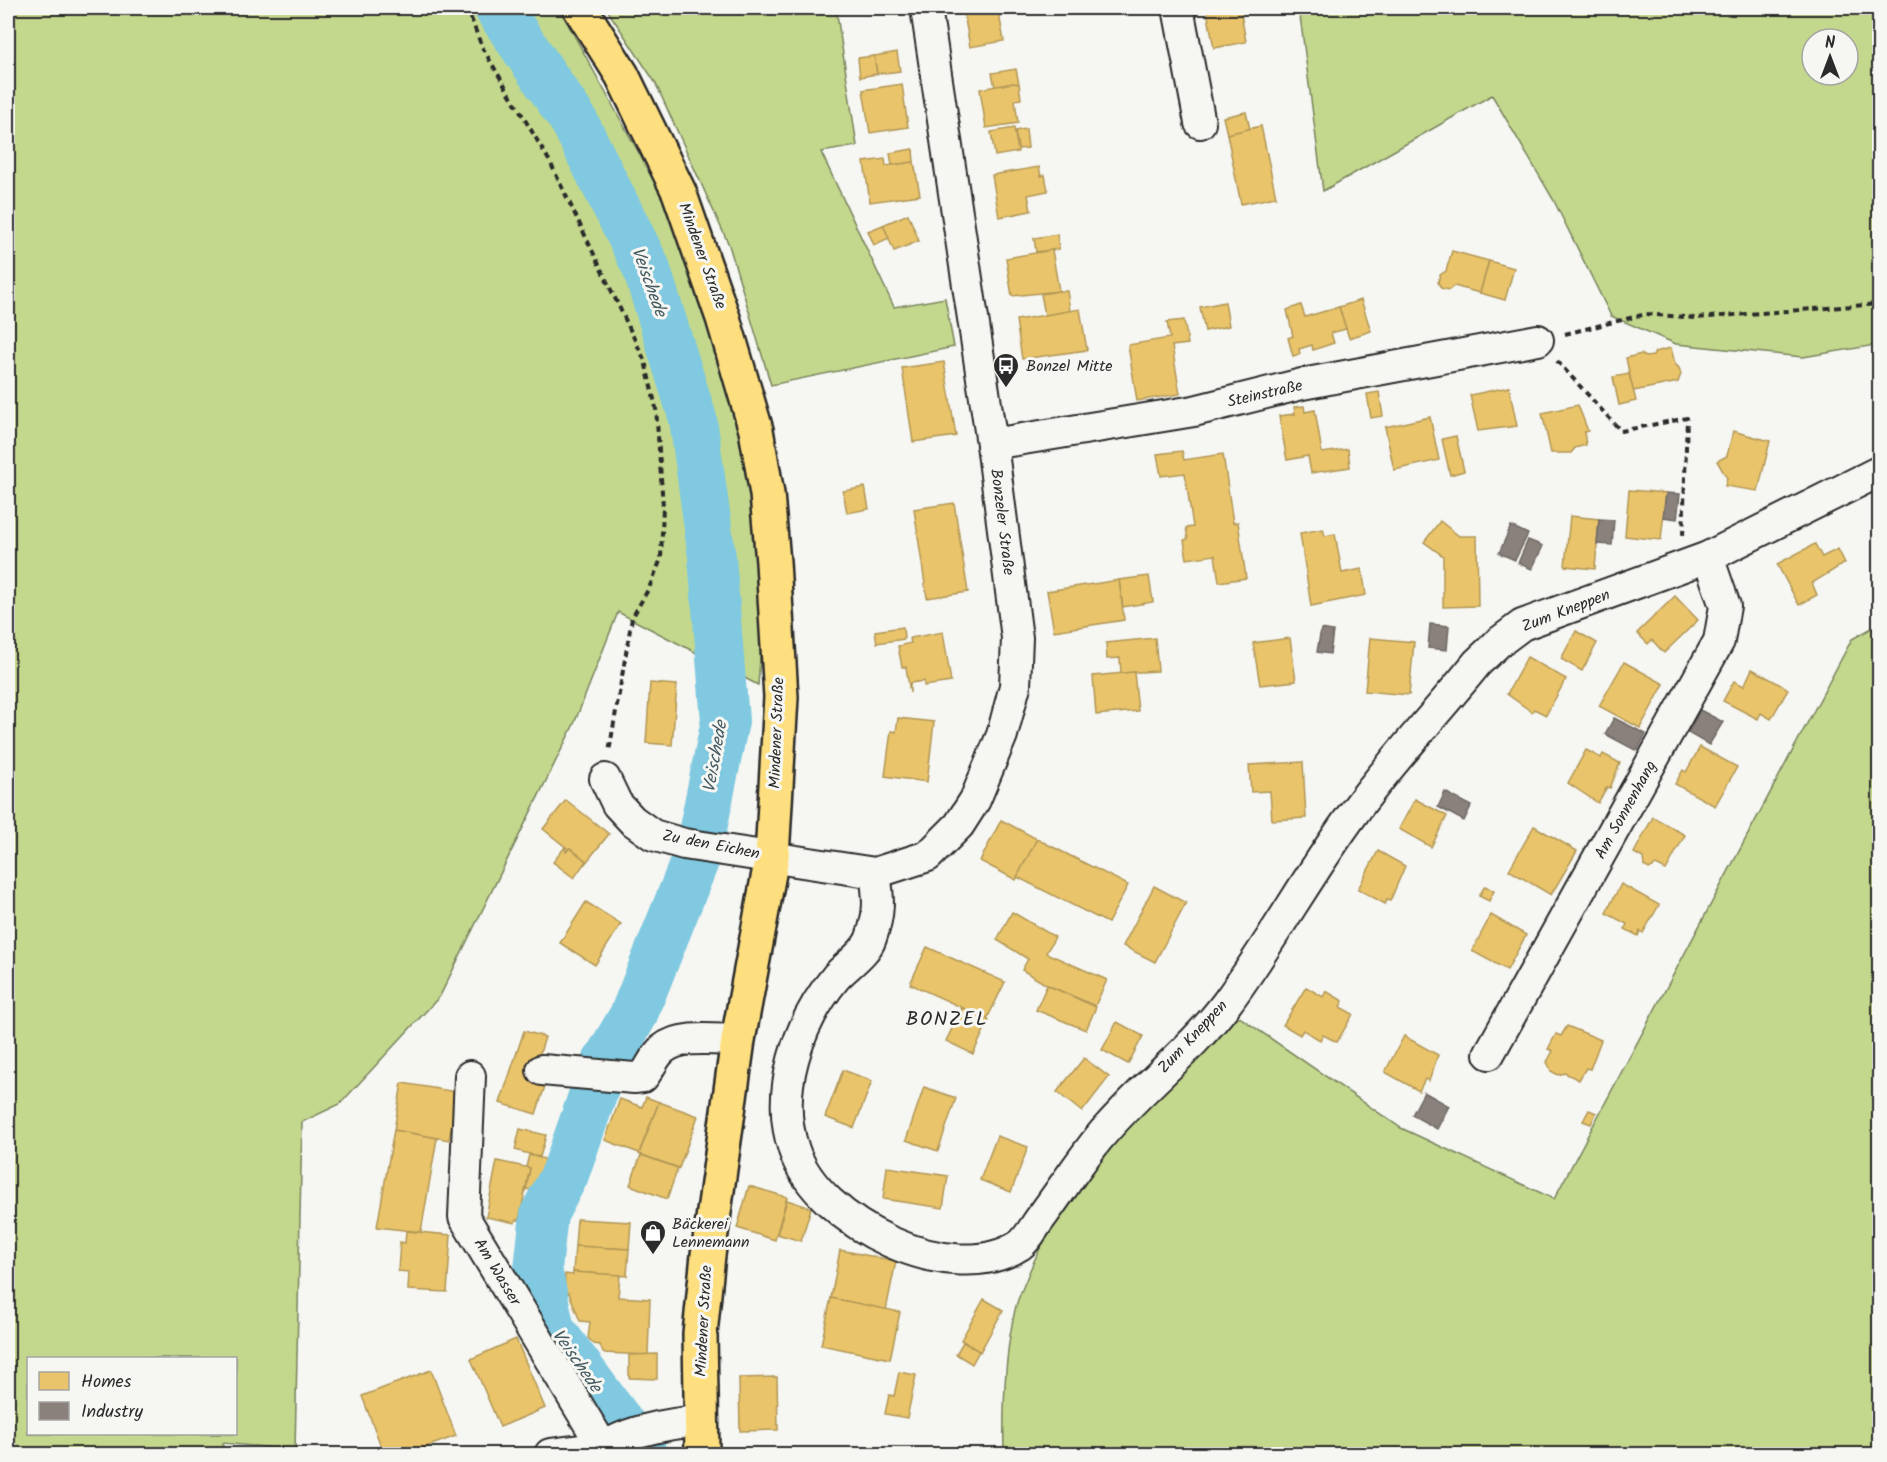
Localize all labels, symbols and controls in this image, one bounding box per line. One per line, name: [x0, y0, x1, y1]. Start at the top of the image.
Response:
north arrow: [1800, 27, 1860, 87]
text: N: [1825, 31, 1835, 56]
street label: Mindener Straße: [671, 199, 733, 313]
water label: Veischede: [622, 243, 675, 323]
bus stop icon: Bonzel Mitte: [991, 351, 1021, 389]
place label: Bonzel Mitte: [1026, 354, 1113, 379]
street label: Steinstraße: [1225, 373, 1305, 415]
street label: Bonzeler Straße: [983, 467, 1021, 577]
street label: Zum Kneppen: [1518, 583, 1614, 639]
street label: Mindener Straße: [763, 677, 791, 789]
water label: Veischede: [695, 717, 737, 795]
street label: Am Sonnenhang: [1588, 756, 1664, 864]
street label: Zu den Eichen: [660, 823, 762, 867]
street label: Zum Kneppen: [1152, 994, 1234, 1080]
district label: BONZEL: [906, 1004, 988, 1036]
place label: Bäckerei Lennemann: [672, 1212, 750, 1255]
shop icon: Bäckerei Lennemann: [638, 1218, 668, 1256]
street label: Am Wasser: [467, 1233, 528, 1312]
street label: Mindener Straße: [689, 1265, 719, 1377]
water label: Veischede: [543, 1323, 610, 1401]
legend: [27, 1357, 237, 1435]
text: Homes: [81, 1368, 132, 1397]
text: Industry: [81, 1398, 143, 1427]

